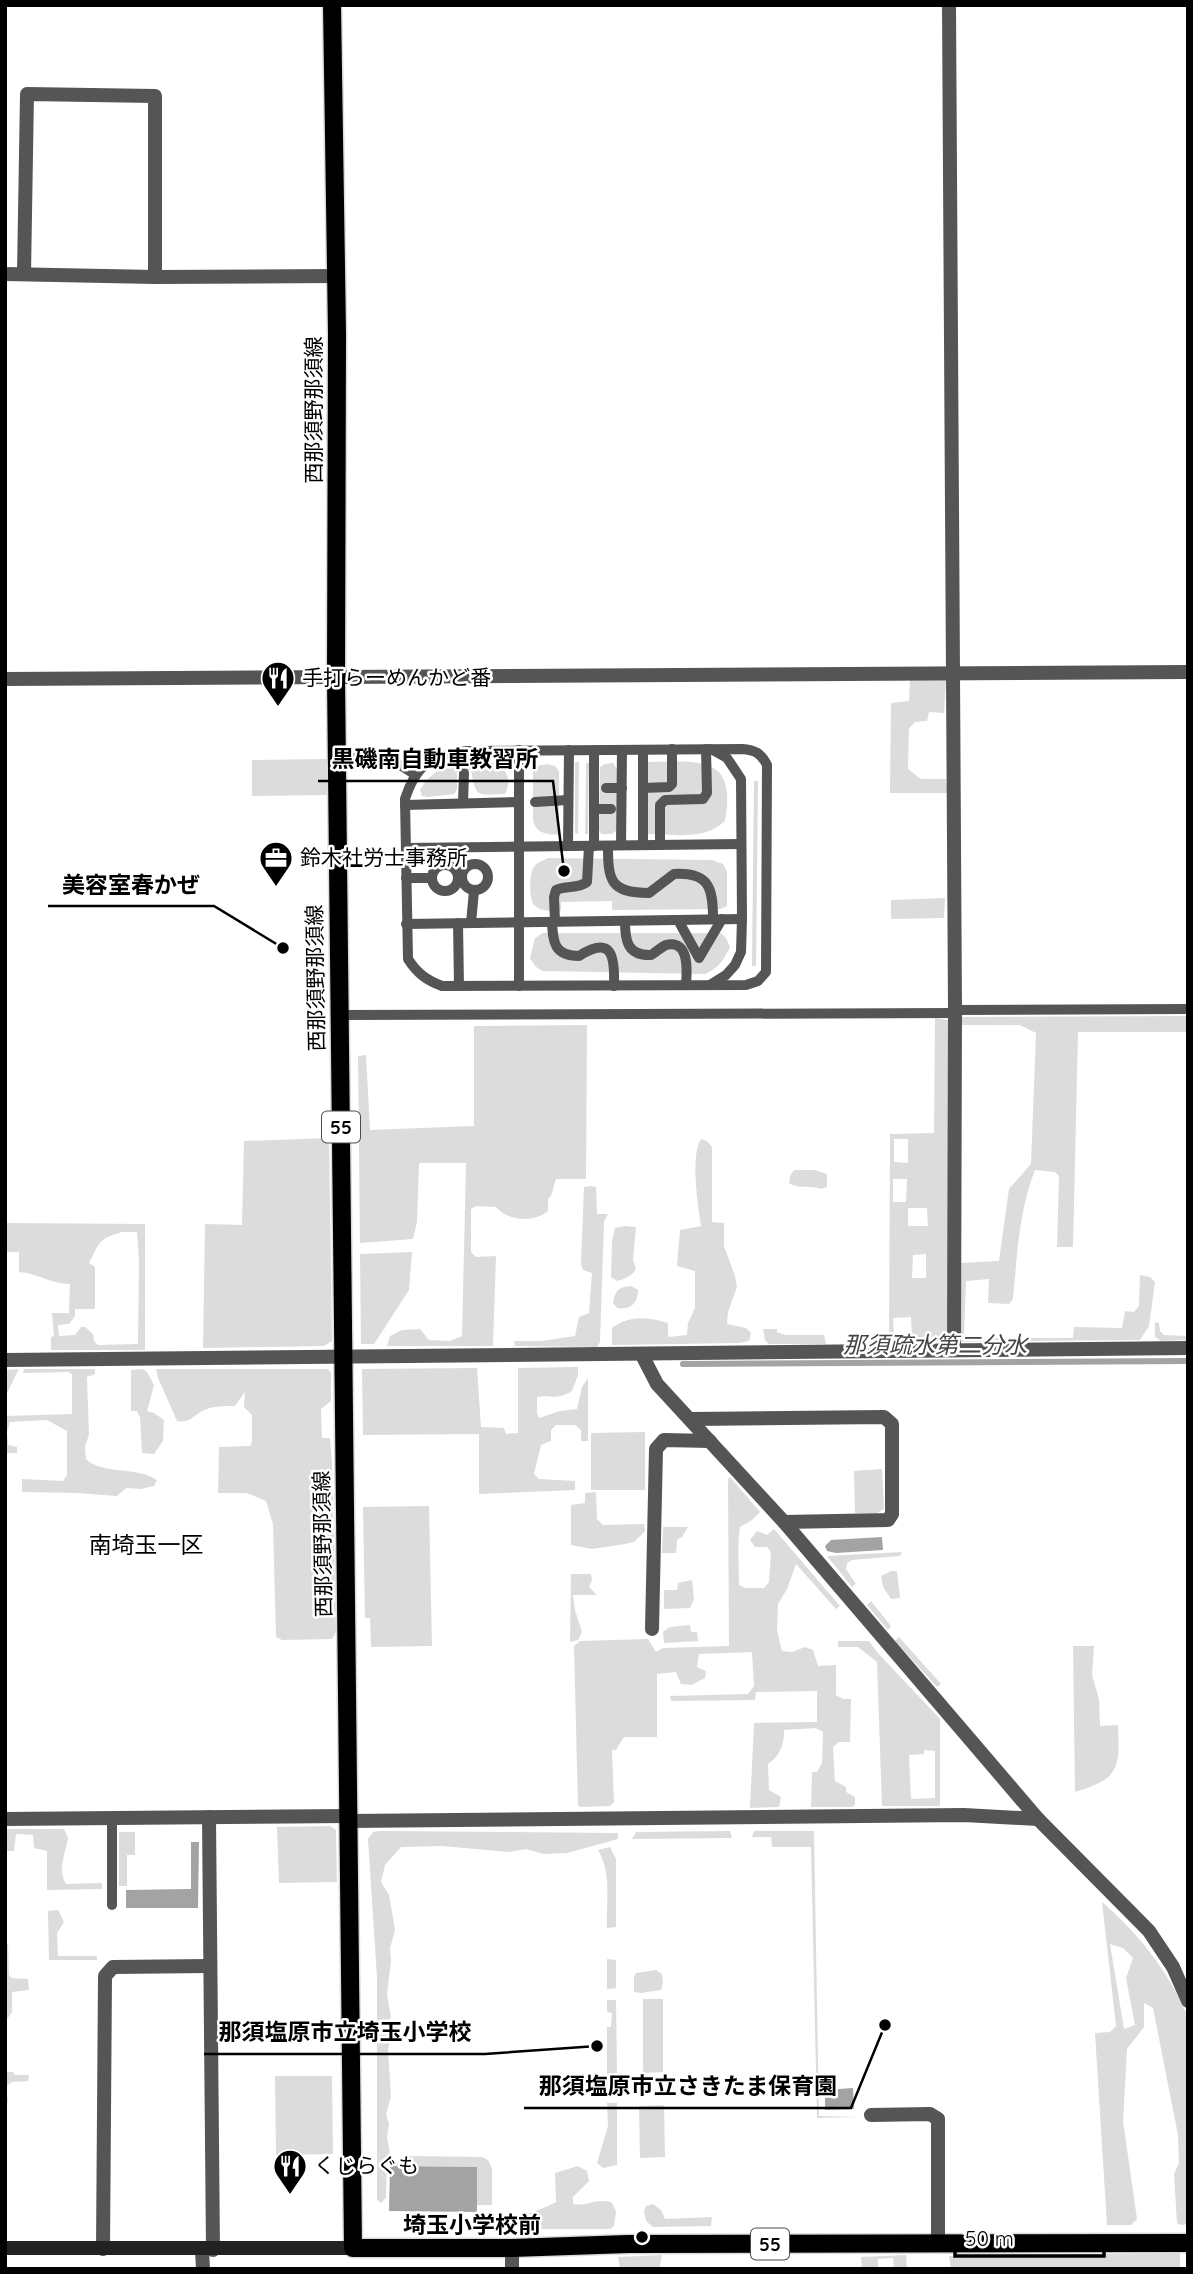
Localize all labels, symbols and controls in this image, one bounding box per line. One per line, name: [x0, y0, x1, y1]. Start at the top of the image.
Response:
street label: 西那須野那須線: [300, 337, 326, 484]
restaurant icon: 手打らーめんかど番: [259, 659, 297, 708]
place label: 手打らーめんかど番: [302, 664, 491, 690]
callout: 黒磯南自動車教習所: [318, 737, 553, 781]
text: 黒磯南自動車教習所: [332, 744, 539, 773]
office icon: 鈴木社労士事務所: [257, 839, 295, 888]
place label: 鈴木社労士事務所: [300, 844, 468, 870]
callout: 美容室春かぜ: [48, 862, 214, 906]
text: 美容室春かぜ: [62, 870, 200, 899]
street label: 西那須野那須線: [301, 904, 329, 1052]
road number: 55: [322, 1112, 360, 1142]
water label: 那須疏水第二分水: [843, 1330, 1030, 1359]
street label: 西那須野那須線: [308, 1470, 336, 1618]
district label: 南埼玉一区: [89, 1530, 204, 1559]
callout: 那須塩原市立埼玉小学校: [204, 2010, 485, 2054]
text: 那須塩原市立埼玉小学校: [219, 2017, 472, 2046]
callout: 那須塩原市立さきたま保育園: [524, 2064, 851, 2108]
text: 那須塩原市立さきたま保育園: [539, 2071, 837, 2100]
restaurant icon: くじらぐも: [271, 2147, 309, 2196]
place label: くじらぐも: [314, 2152, 419, 2178]
callout: 埼玉小学校前: [389, 2203, 555, 2247]
text: 埼玉小学校前: [403, 2210, 541, 2239]
scale bar: [955, 2214, 1104, 2258]
text: 50 m: [965, 2225, 1014, 2251]
road number: 55: [751, 2228, 789, 2260]

